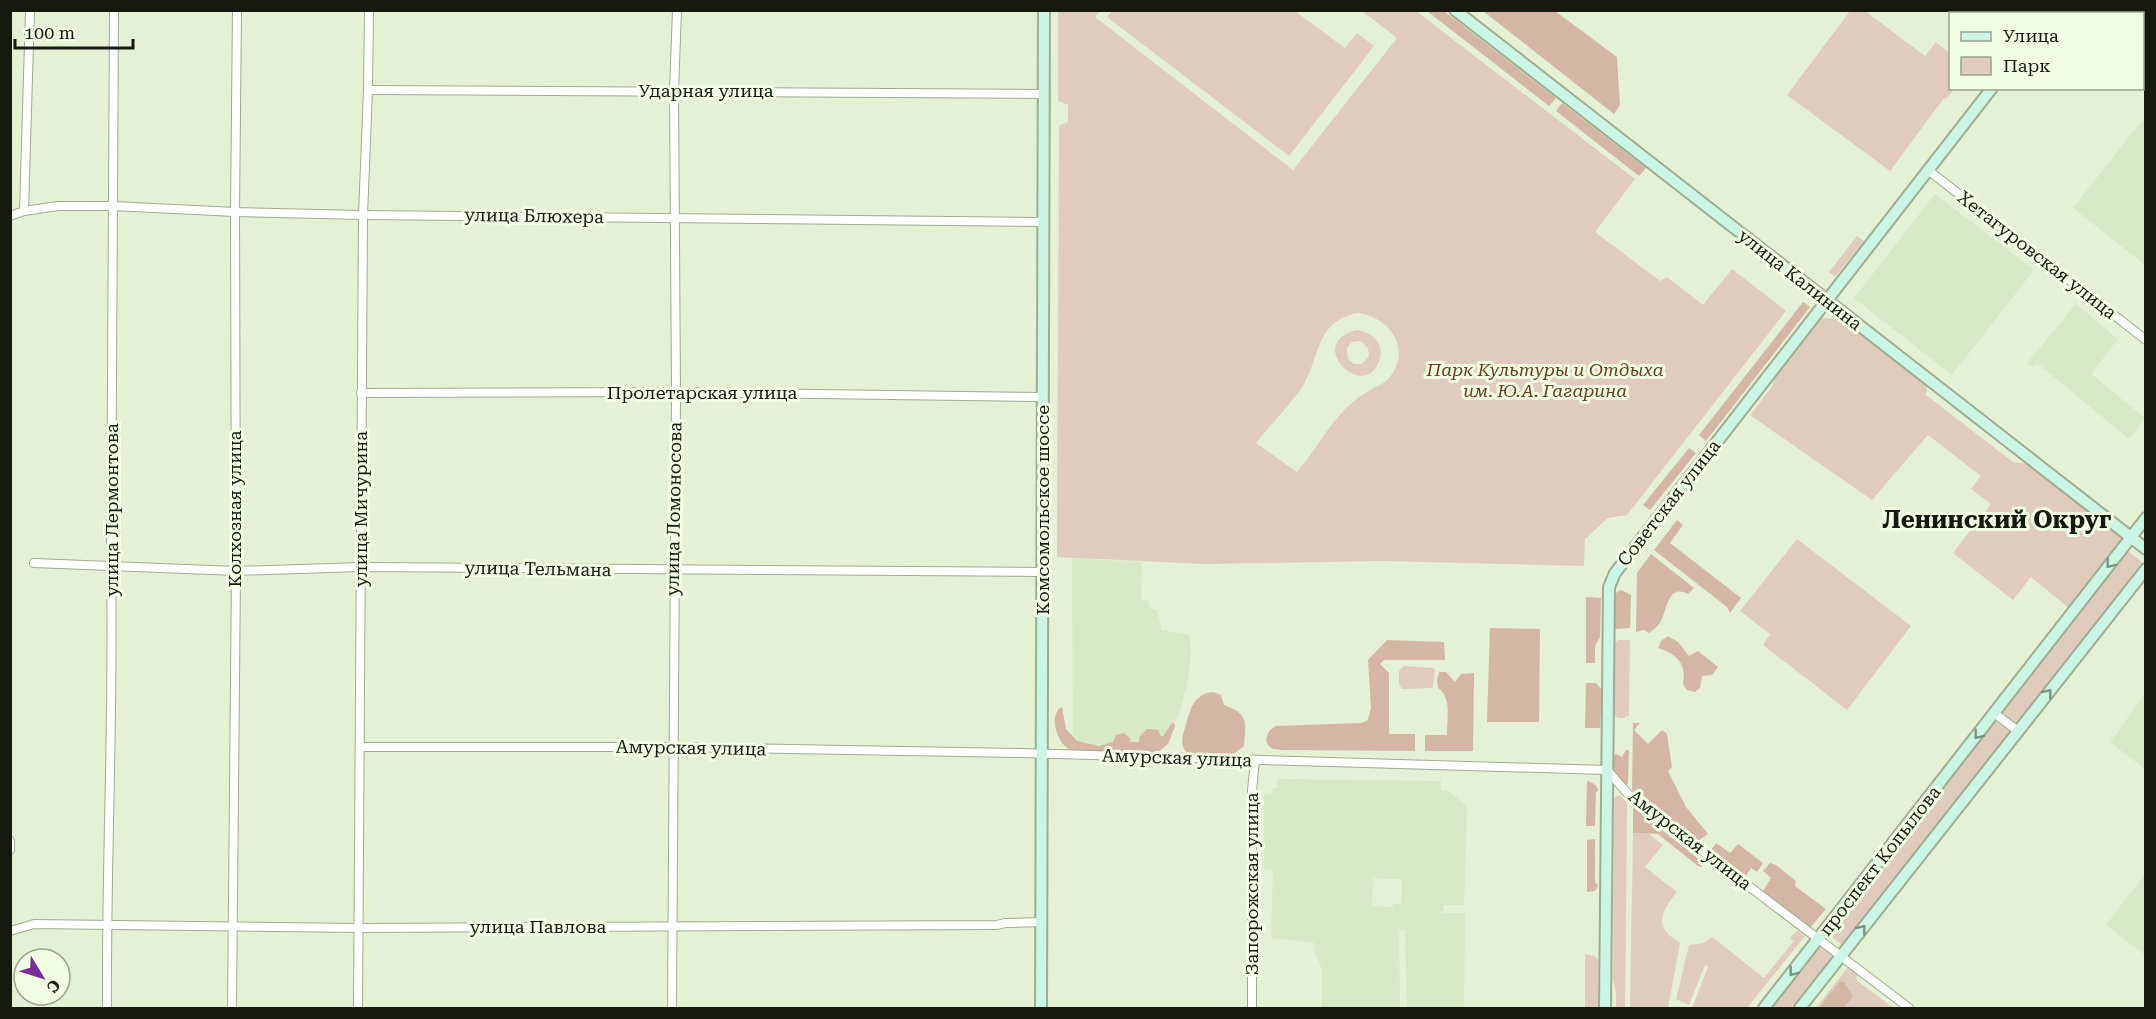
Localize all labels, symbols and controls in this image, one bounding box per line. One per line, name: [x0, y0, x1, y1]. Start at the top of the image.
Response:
scale bar: [15, 12, 134, 50]
legend: [1949, 12, 2144, 90]
text: 100 m: [24, 22, 75, 43]
text: Улица: [2003, 25, 2059, 46]
text: Парк: [2003, 55, 2051, 76]
street label: Ударная улица: [638, 80, 774, 101]
street label: Хетагуровская улица: [1954, 186, 2121, 323]
street label: улица Блюхера: [464, 204, 604, 227]
street label: улица Калинина: [1734, 225, 1867, 335]
park label: Парк Культуры и Отдыха им. Ю.А. Гагарина: [1425, 359, 1664, 401]
street label: Пролетарская улица: [607, 382, 798, 403]
street label: Комсомольское шоссе: [1032, 405, 1053, 615]
street label: улица Ломоносова: [661, 422, 686, 596]
street label: улица Лермонтова: [101, 423, 122, 597]
street label: Колхозная улица: [224, 430, 245, 588]
street label: улица Мичурина: [350, 431, 371, 587]
street label: Советская улица: [1613, 435, 1725, 570]
district label: Ленинский Округ: [1883, 506, 2111, 534]
street label: улица Тельмана: [464, 557, 612, 580]
one-way arrow: [2106, 557, 2117, 568]
one-way arrow: [2040, 689, 2051, 700]
one-way arrow: [1974, 728, 1985, 739]
street label: Амурская улица: [616, 736, 766, 759]
street label: Амурская улица: [1102, 744, 1253, 771]
street label: проспект Копылова: [1815, 781, 1945, 940]
street label: Амурская улица: [1625, 785, 1756, 894]
street label: Запорожская улица: [1241, 792, 1262, 975]
street label: улица Павлова: [470, 916, 607, 937]
one-way arrow: [1855, 925, 1866, 936]
north arrow: [12, 947, 72, 1007]
one-way arrow: [1790, 965, 1801, 976]
text: С: [42, 976, 64, 996]

